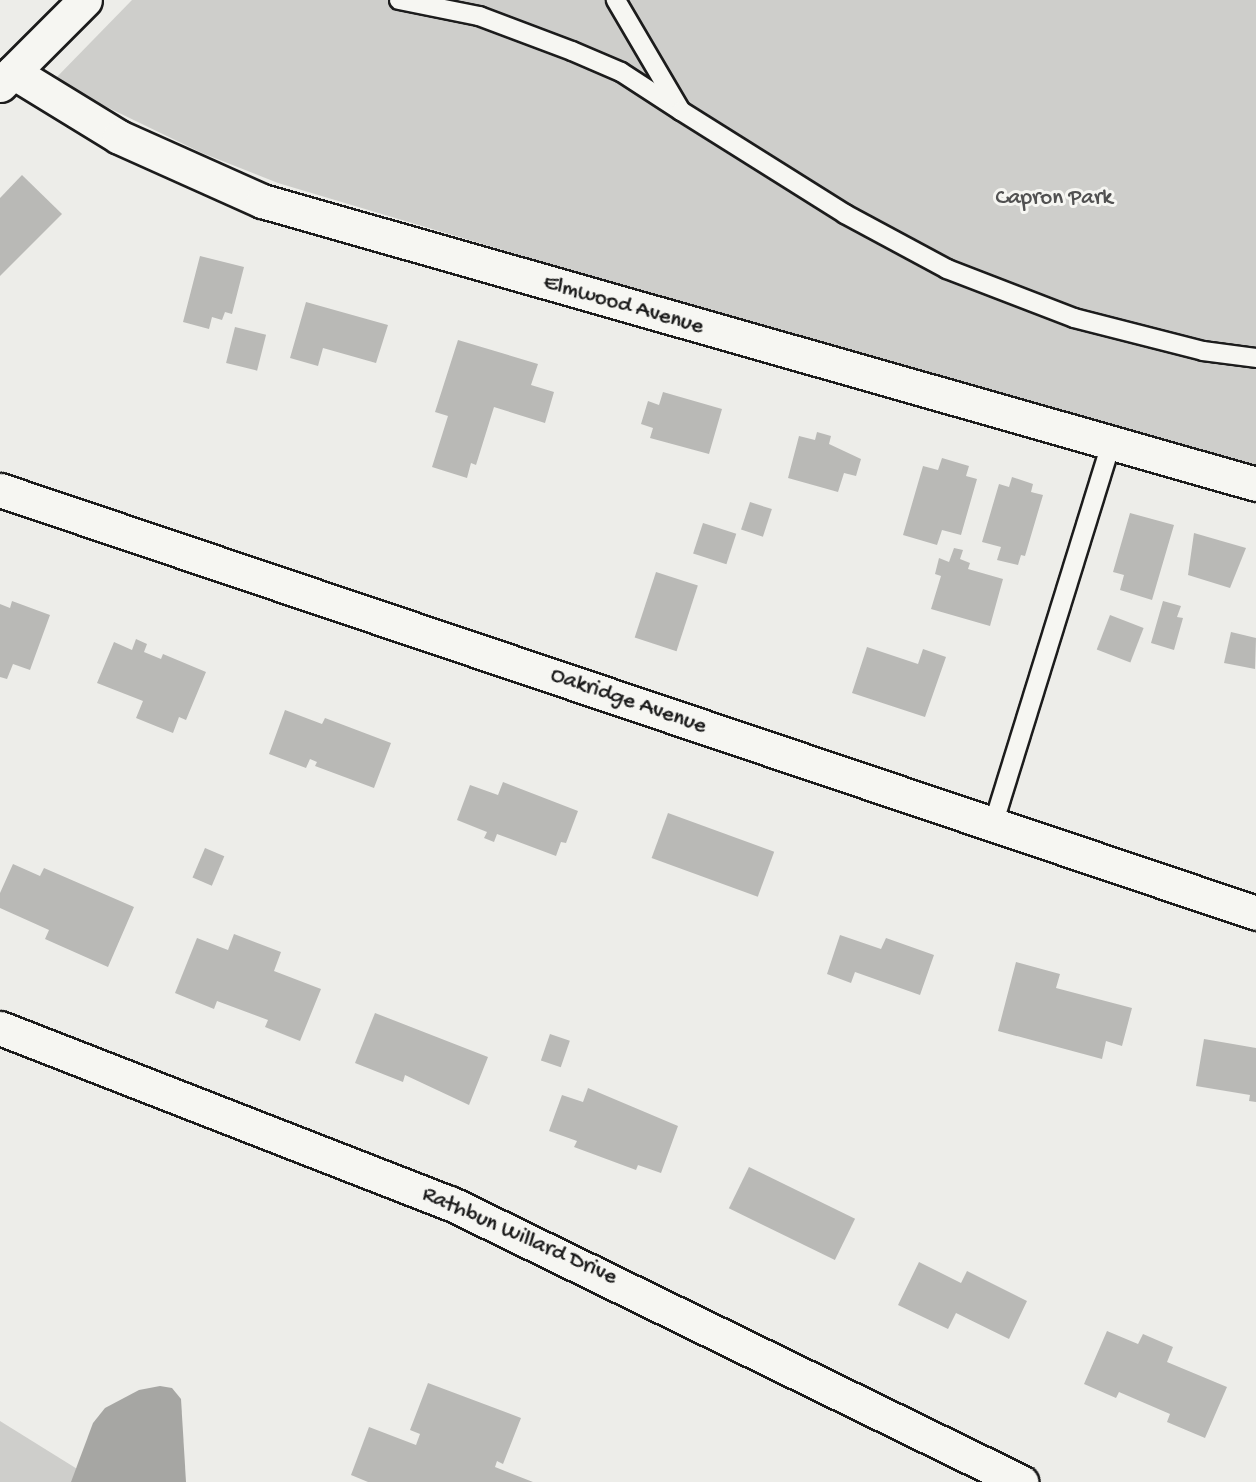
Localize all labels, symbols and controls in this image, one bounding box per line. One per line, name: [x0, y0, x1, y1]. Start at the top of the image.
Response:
park label: Capron Park: [996, 185, 1112, 213]
street label: Elmwood Avenue: [540, 270, 706, 342]
street label: Oakridge Avenue: [546, 662, 710, 742]
street label: Rathbun Willard Drive: [417, 1182, 621, 1292]

